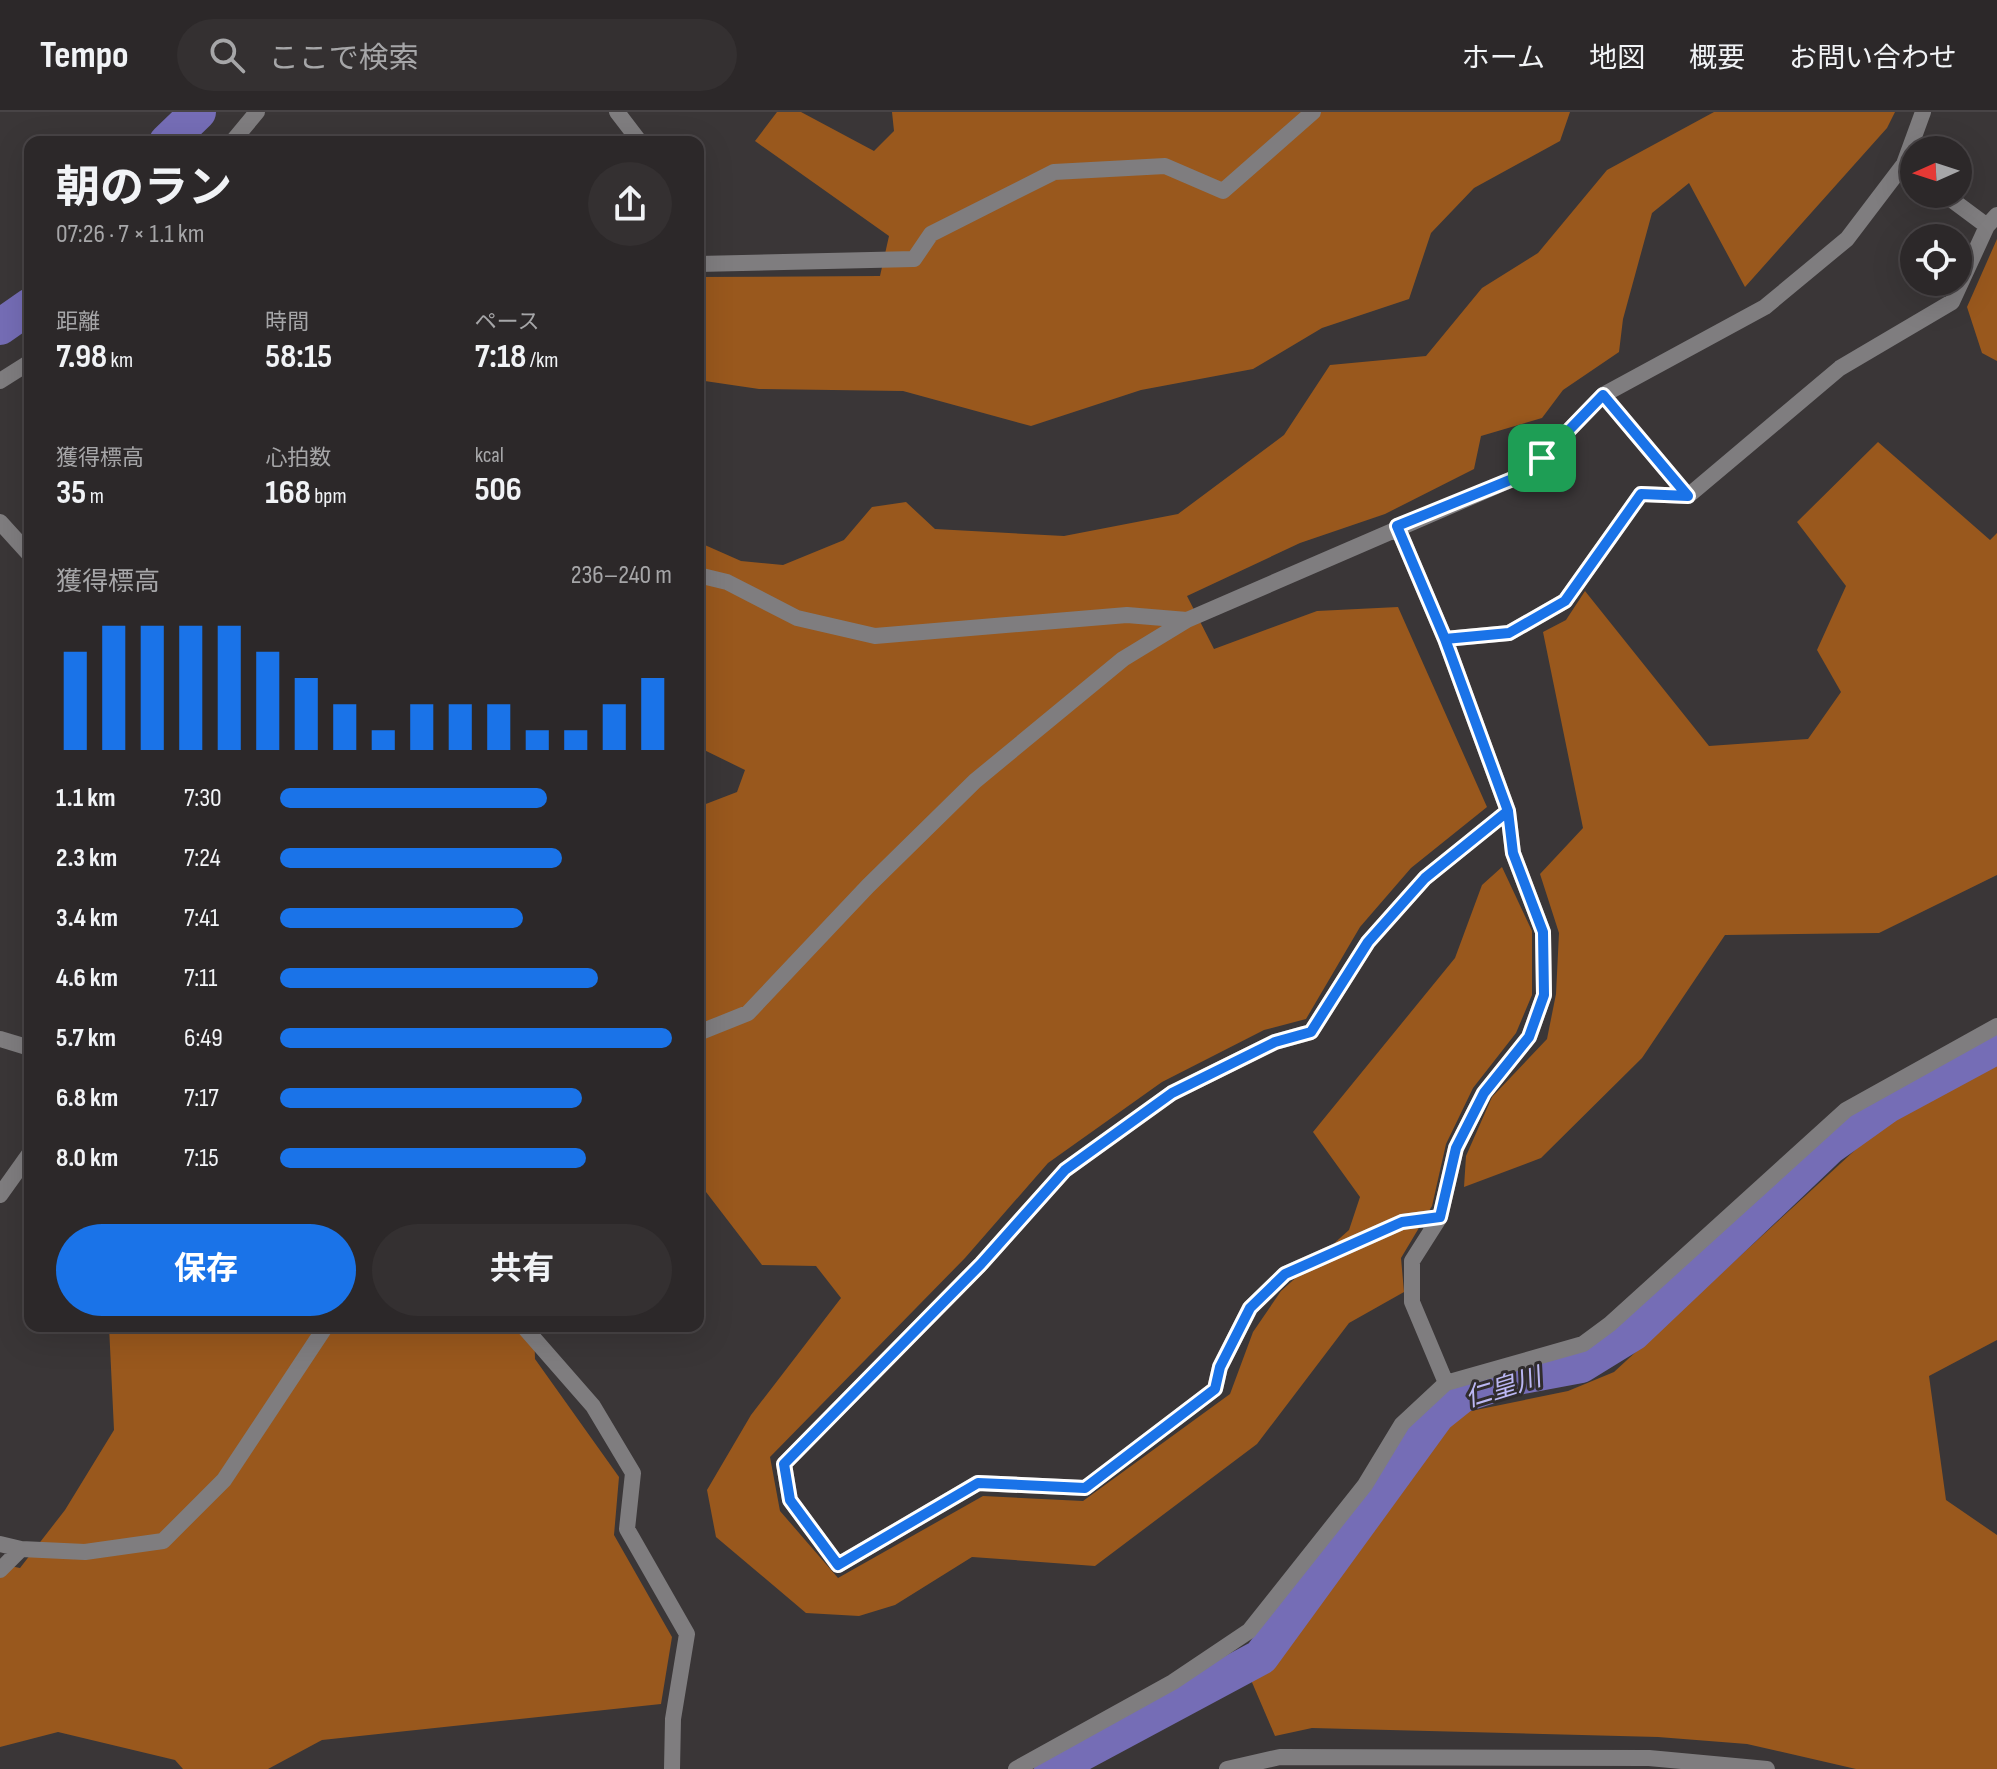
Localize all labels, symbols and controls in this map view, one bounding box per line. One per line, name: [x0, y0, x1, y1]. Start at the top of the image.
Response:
search box: [177, 19, 737, 91]
text: Tempo: [40, 33, 129, 78]
icon: search: [205, 33, 249, 77]
text: ここで検索: [269, 41, 419, 77]
text: ホーム: [1462, 42, 1545, 75]
text: 地図: [1589, 42, 1645, 75]
text: 概要: [1689, 42, 1745, 75]
text: お問い合わせ: [1789, 42, 1957, 75]
north arrow: [1900, 136, 1972, 208]
map controls: [1900, 136, 1972, 296]
text: 朝のラン: [56, 162, 232, 215]
button: share: [588, 162, 672, 246]
text: 07:26 · 7 × 1.1 km: [56, 219, 204, 250]
button: locate: [1900, 224, 1972, 296]
text: 距離: [56, 309, 100, 336]
text: 時間: [265, 309, 309, 336]
text: ペース: [475, 309, 540, 336]
text: 7.98: [56, 336, 107, 377]
text: 58:15: [265, 336, 332, 377]
text: 7:18: [475, 336, 526, 377]
text: km: [107, 347, 133, 374]
text: /km: [526, 347, 558, 374]
pin: [1508, 424, 1576, 492]
icon: arrive: [1520, 436, 1564, 480]
text: kcal: [475, 442, 504, 469]
text: 獲得標高: [56, 445, 144, 472]
text: 心拍数: [265, 445, 331, 472]
text: 506: [475, 469, 522, 510]
text: 35: [56, 472, 86, 513]
text: 168: [265, 472, 311, 513]
text: m: [86, 483, 104, 510]
text: bpm: [311, 483, 347, 510]
text: 236–240 m: [571, 560, 672, 591]
text: 獲得標高: [56, 567, 160, 598]
text: 1.1 km: [56, 783, 115, 814]
text: 7:30: [184, 783, 222, 814]
text: 2.3 km: [56, 843, 117, 874]
text: 7:24: [184, 843, 221, 874]
text: 3.4 km: [56, 903, 118, 934]
text: 7:41: [184, 903, 219, 934]
text: 4.6 km: [56, 963, 118, 994]
text: 7:11: [184, 963, 217, 994]
text: 5.7 km: [56, 1023, 116, 1054]
text: 6:49: [184, 1023, 223, 1054]
text: 6.8 km: [56, 1083, 118, 1114]
text: 7:17: [184, 1083, 219, 1114]
text: 8.0 km: [56, 1143, 118, 1174]
text: 7:15: [184, 1143, 219, 1174]
button: 保存: [56, 1224, 356, 1316]
button: 共有: [372, 1224, 672, 1316]
water label: 仁皇川: [1462, 1361, 1548, 1415]

